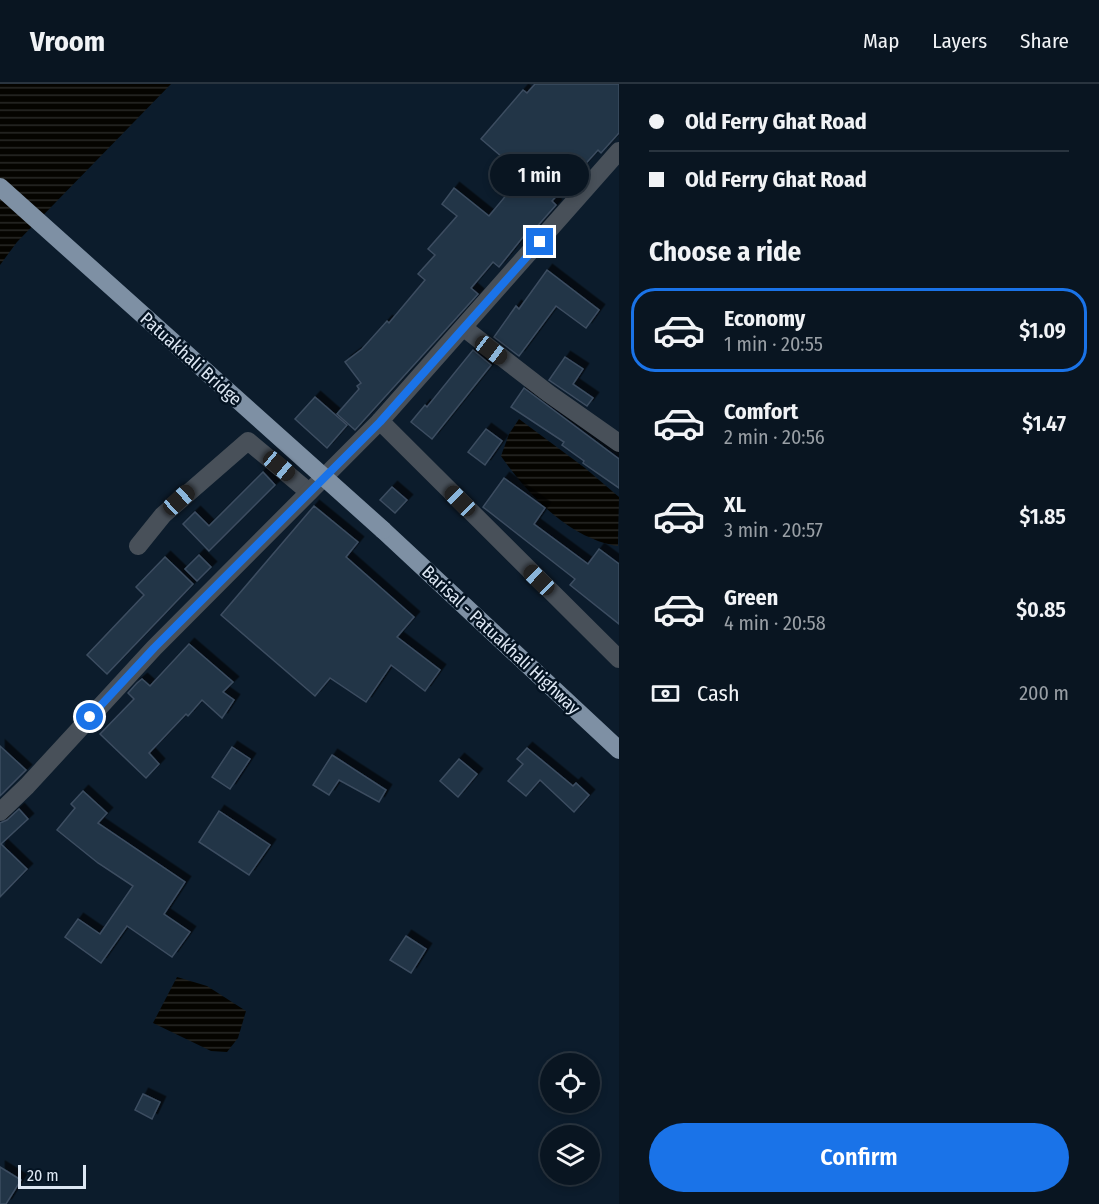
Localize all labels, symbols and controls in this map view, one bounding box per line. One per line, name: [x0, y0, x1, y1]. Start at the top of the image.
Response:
text: Vroom: [30, 25, 105, 58]
text: Map: [863, 28, 899, 54]
text: Layers: [932, 28, 987, 54]
text: Share: [1020, 28, 1069, 54]
text: Old Ferry Ghat Road: [685, 108, 867, 135]
callout: 1 min: [490, 155, 590, 197]
text: 1 min: [518, 163, 561, 187]
text: Old Ferry Ghat Road: [685, 166, 867, 193]
route end: [526, 228, 553, 255]
text: Choose a ride: [649, 236, 801, 268]
icon: car: [652, 303, 706, 357]
text: Economy: [724, 305, 805, 332]
street label: Patuakhali Bridge: [136, 308, 246, 410]
text: $1.09: [1019, 317, 1066, 344]
car: [471, 332, 511, 368]
text: 1 min · 20:55: [724, 332, 823, 356]
icon: car: [652, 396, 706, 450]
text: Comfort: [724, 398, 798, 425]
text: $1.47: [1022, 410, 1066, 437]
text: 2 min · 20:56: [724, 425, 825, 449]
car: [259, 448, 299, 484]
car: [160, 481, 198, 519]
car: [441, 482, 479, 520]
icon: car: [652, 489, 706, 543]
text: XL: [724, 491, 746, 518]
text: $1.85: [1020, 503, 1066, 530]
text: 3 min · 20:57: [724, 518, 823, 542]
street label: Barisal - Patuakhali Highway: [417, 561, 585, 719]
car: [520, 561, 558, 599]
icon: car: [652, 582, 706, 636]
text: Green: [724, 584, 778, 611]
text: $0.85: [1016, 596, 1066, 623]
text: 4 min · 20:58: [724, 611, 826, 635]
icon: cash: [649, 677, 682, 710]
text: Cash: [697, 680, 740, 707]
text: 200 m: [1019, 681, 1069, 705]
route start: [76, 703, 103, 730]
map controls: [540, 1053, 600, 1185]
button: locate: [540, 1053, 600, 1113]
button: Confirm: [649, 1123, 1069, 1192]
button: layers: [540, 1125, 600, 1185]
scale bar: [18, 1162, 86, 1190]
text: 20 m: [27, 1166, 58, 1185]

